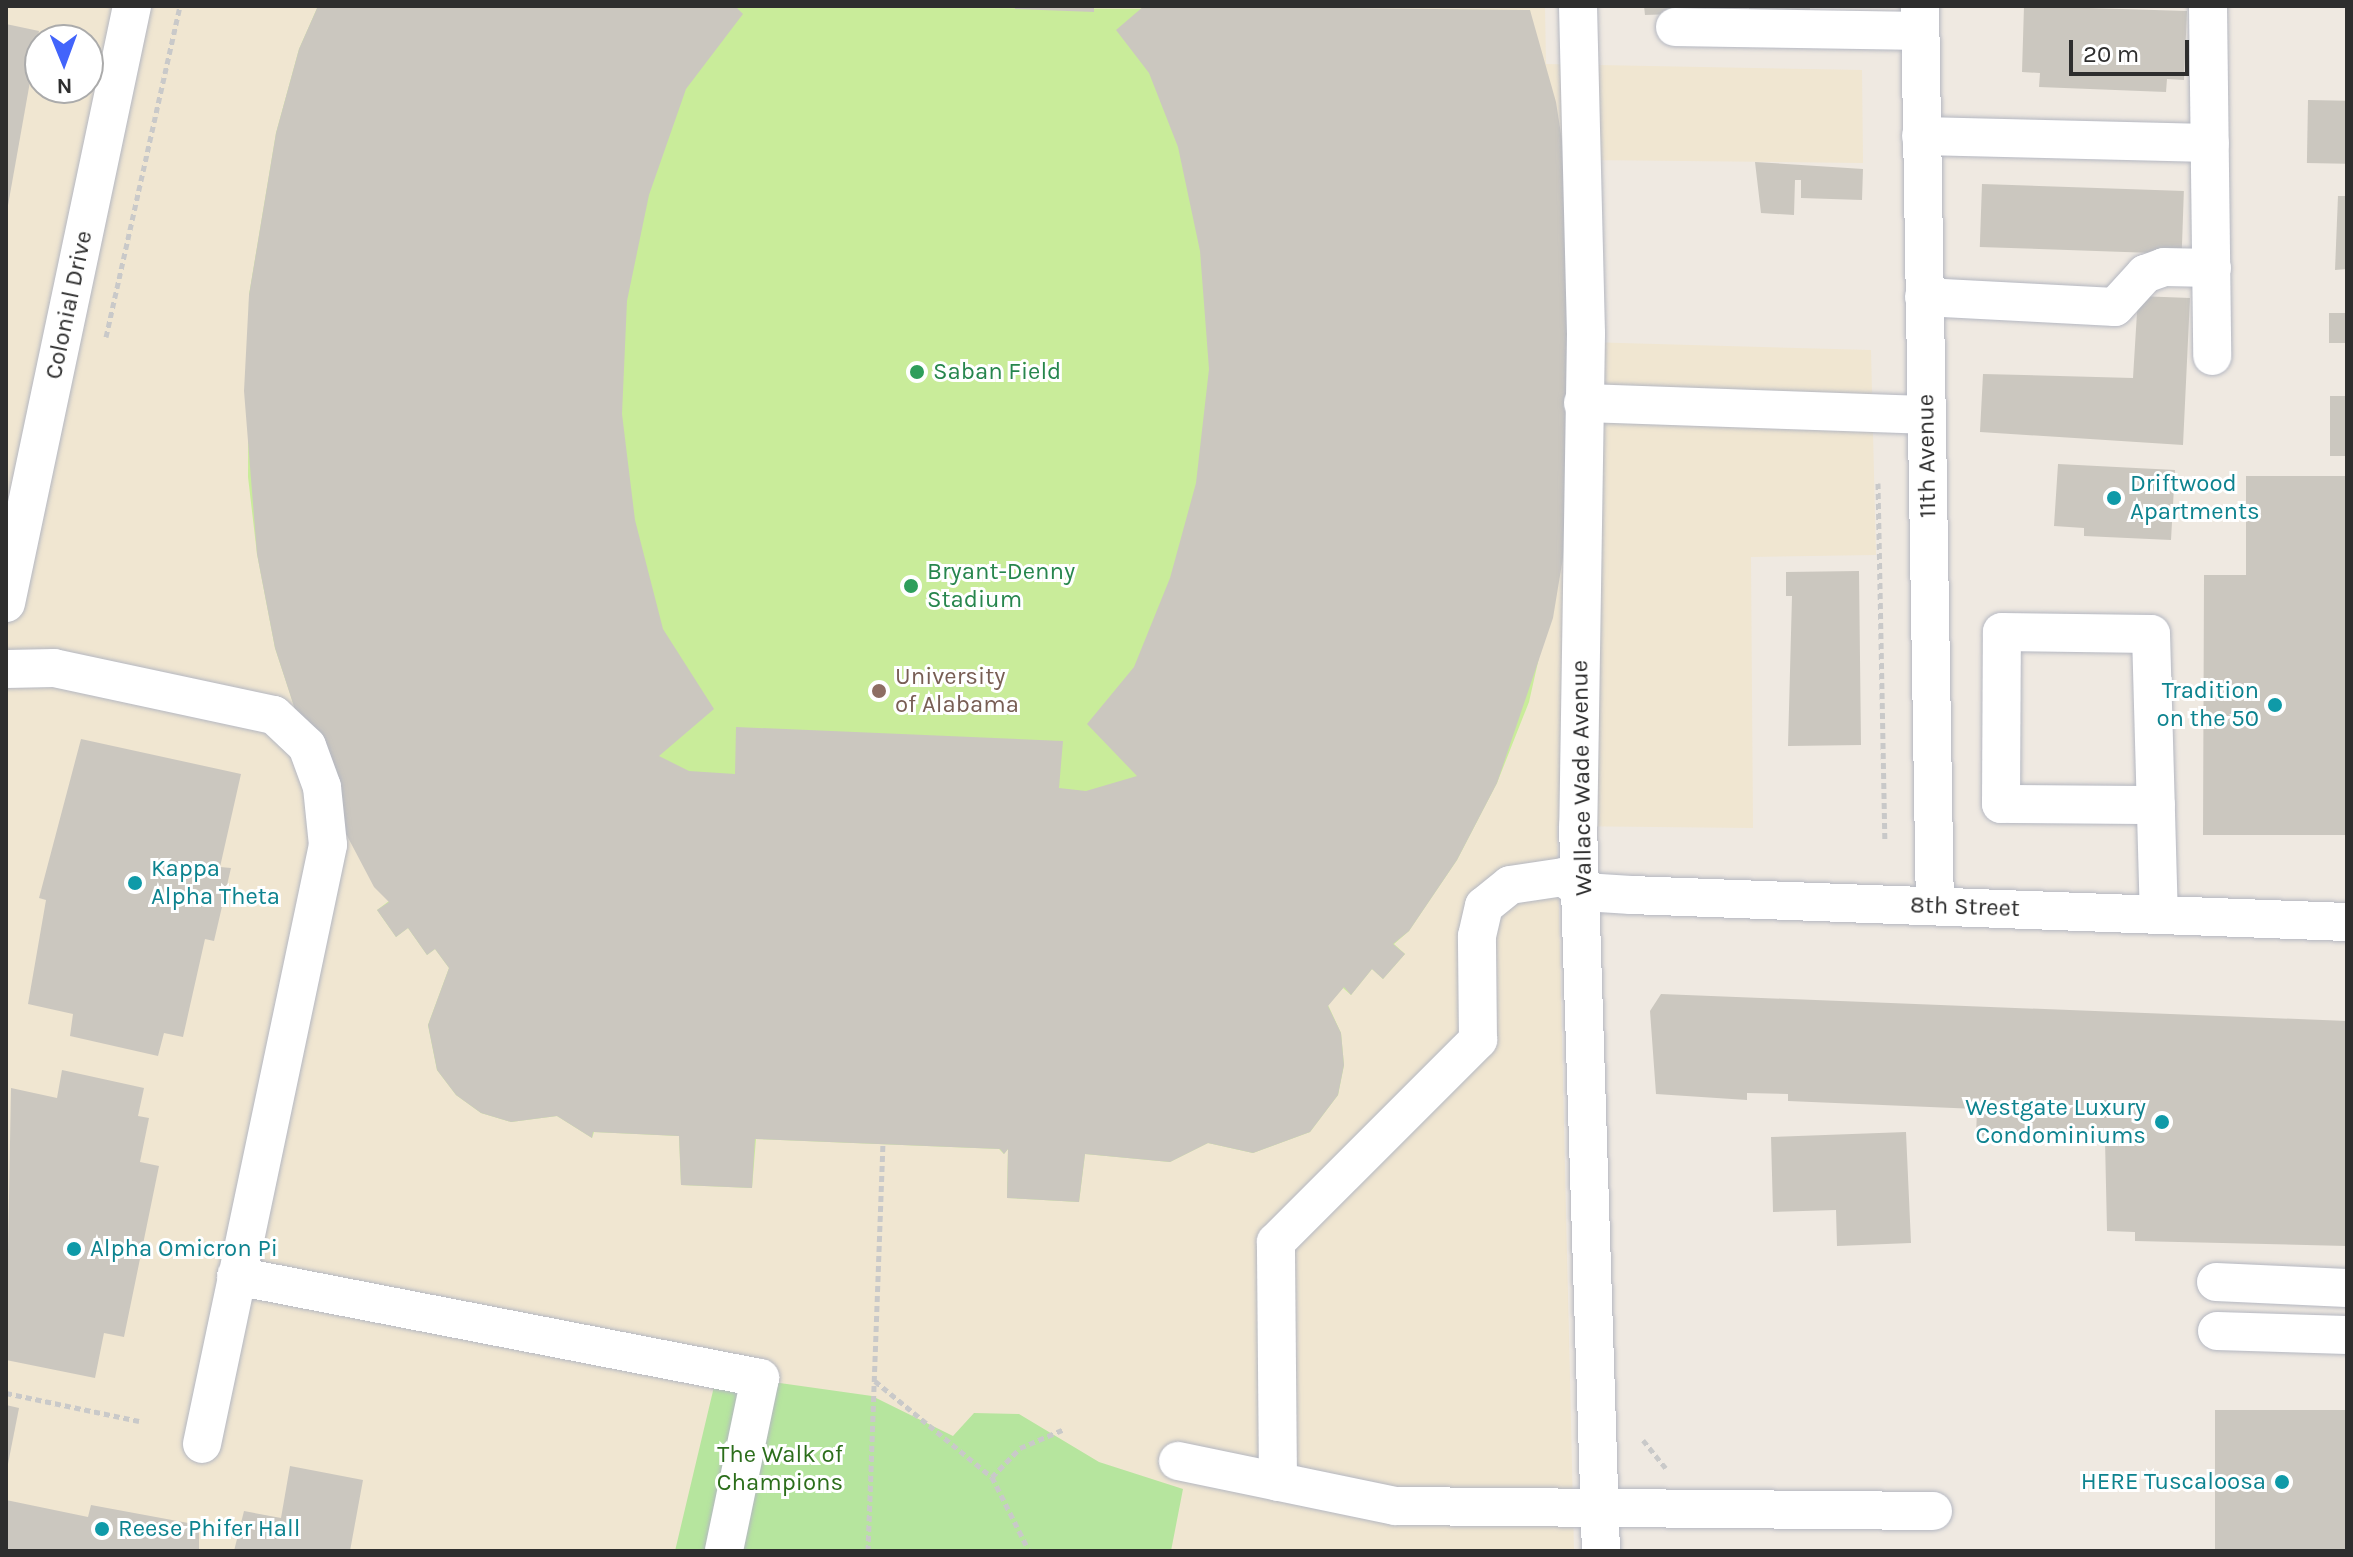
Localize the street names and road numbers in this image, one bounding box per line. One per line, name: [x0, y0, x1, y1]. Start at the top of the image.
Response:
street label: Colonial Drive: [39, 228, 99, 382]
street label: 11th Avenue: [1912, 394, 1942, 518]
street label: Wallace Wade Avenue: [1566, 660, 1598, 896]
street label: 8th Street: [1910, 891, 2020, 923]

